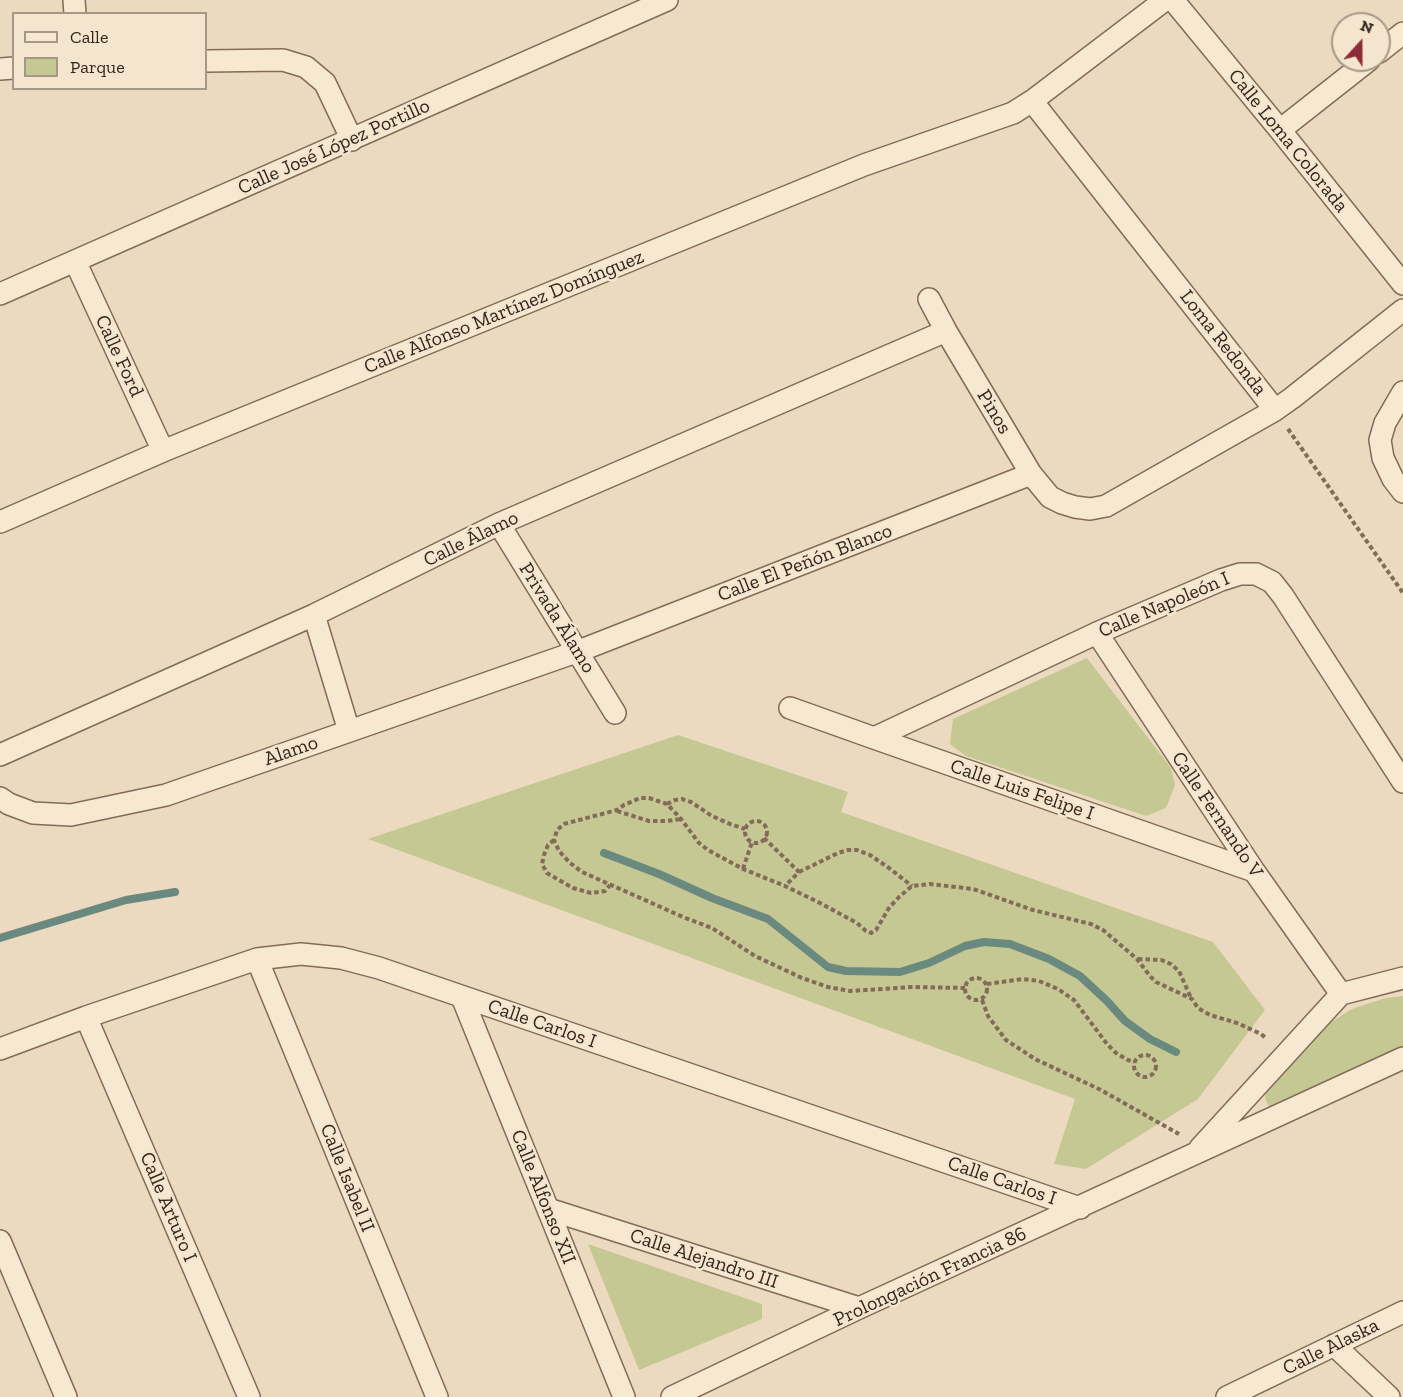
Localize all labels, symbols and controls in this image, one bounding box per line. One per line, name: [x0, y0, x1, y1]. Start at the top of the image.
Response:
legend: [12, 12, 207, 90]
north arrow: [1331, 12, 1391, 72]
text: N: [1358, 16, 1376, 38]
text: Calle: [70, 26, 108, 48]
text: Parque: [70, 56, 125, 78]
street label: Calle Loma Colorada: [1223, 65, 1353, 217]
street label: Calle José López Portillo: [234, 94, 434, 200]
street label: Calle Alfonso Martínez Domínguez: [361, 245, 647, 379]
street label: Loma Redonda: [1174, 285, 1272, 401]
street label: Calle Ford: [90, 311, 148, 401]
street label: Pinos: [971, 385, 1017, 439]
street label: Calle Álamo: [420, 506, 522, 572]
street label: Calle El Peñón Blanco: [714, 519, 896, 607]
street label: Privada Álamo: [514, 558, 600, 678]
street label: Calle Napoleón I: [1095, 567, 1233, 643]
street label: Alamo: [261, 731, 321, 771]
street label: Calle Fernando V: [1166, 747, 1268, 883]
street label: Calle Luis Felipe I: [947, 754, 1097, 826]
street label: Calle Carlos I: [485, 994, 599, 1054]
street label: Calle Isabel II: [314, 1120, 380, 1236]
street label: Calle Alfonso XII: [505, 1126, 581, 1268]
street label: Calle Arturo I: [134, 1149, 202, 1265]
street label: Calle Carlos I: [945, 1151, 1059, 1211]
street label: Prolongación Francia 86: [830, 1222, 1030, 1332]
street label: Calle Alejandro III: [627, 1224, 781, 1294]
street label: Calle Alaska: [1279, 1313, 1383, 1381]

